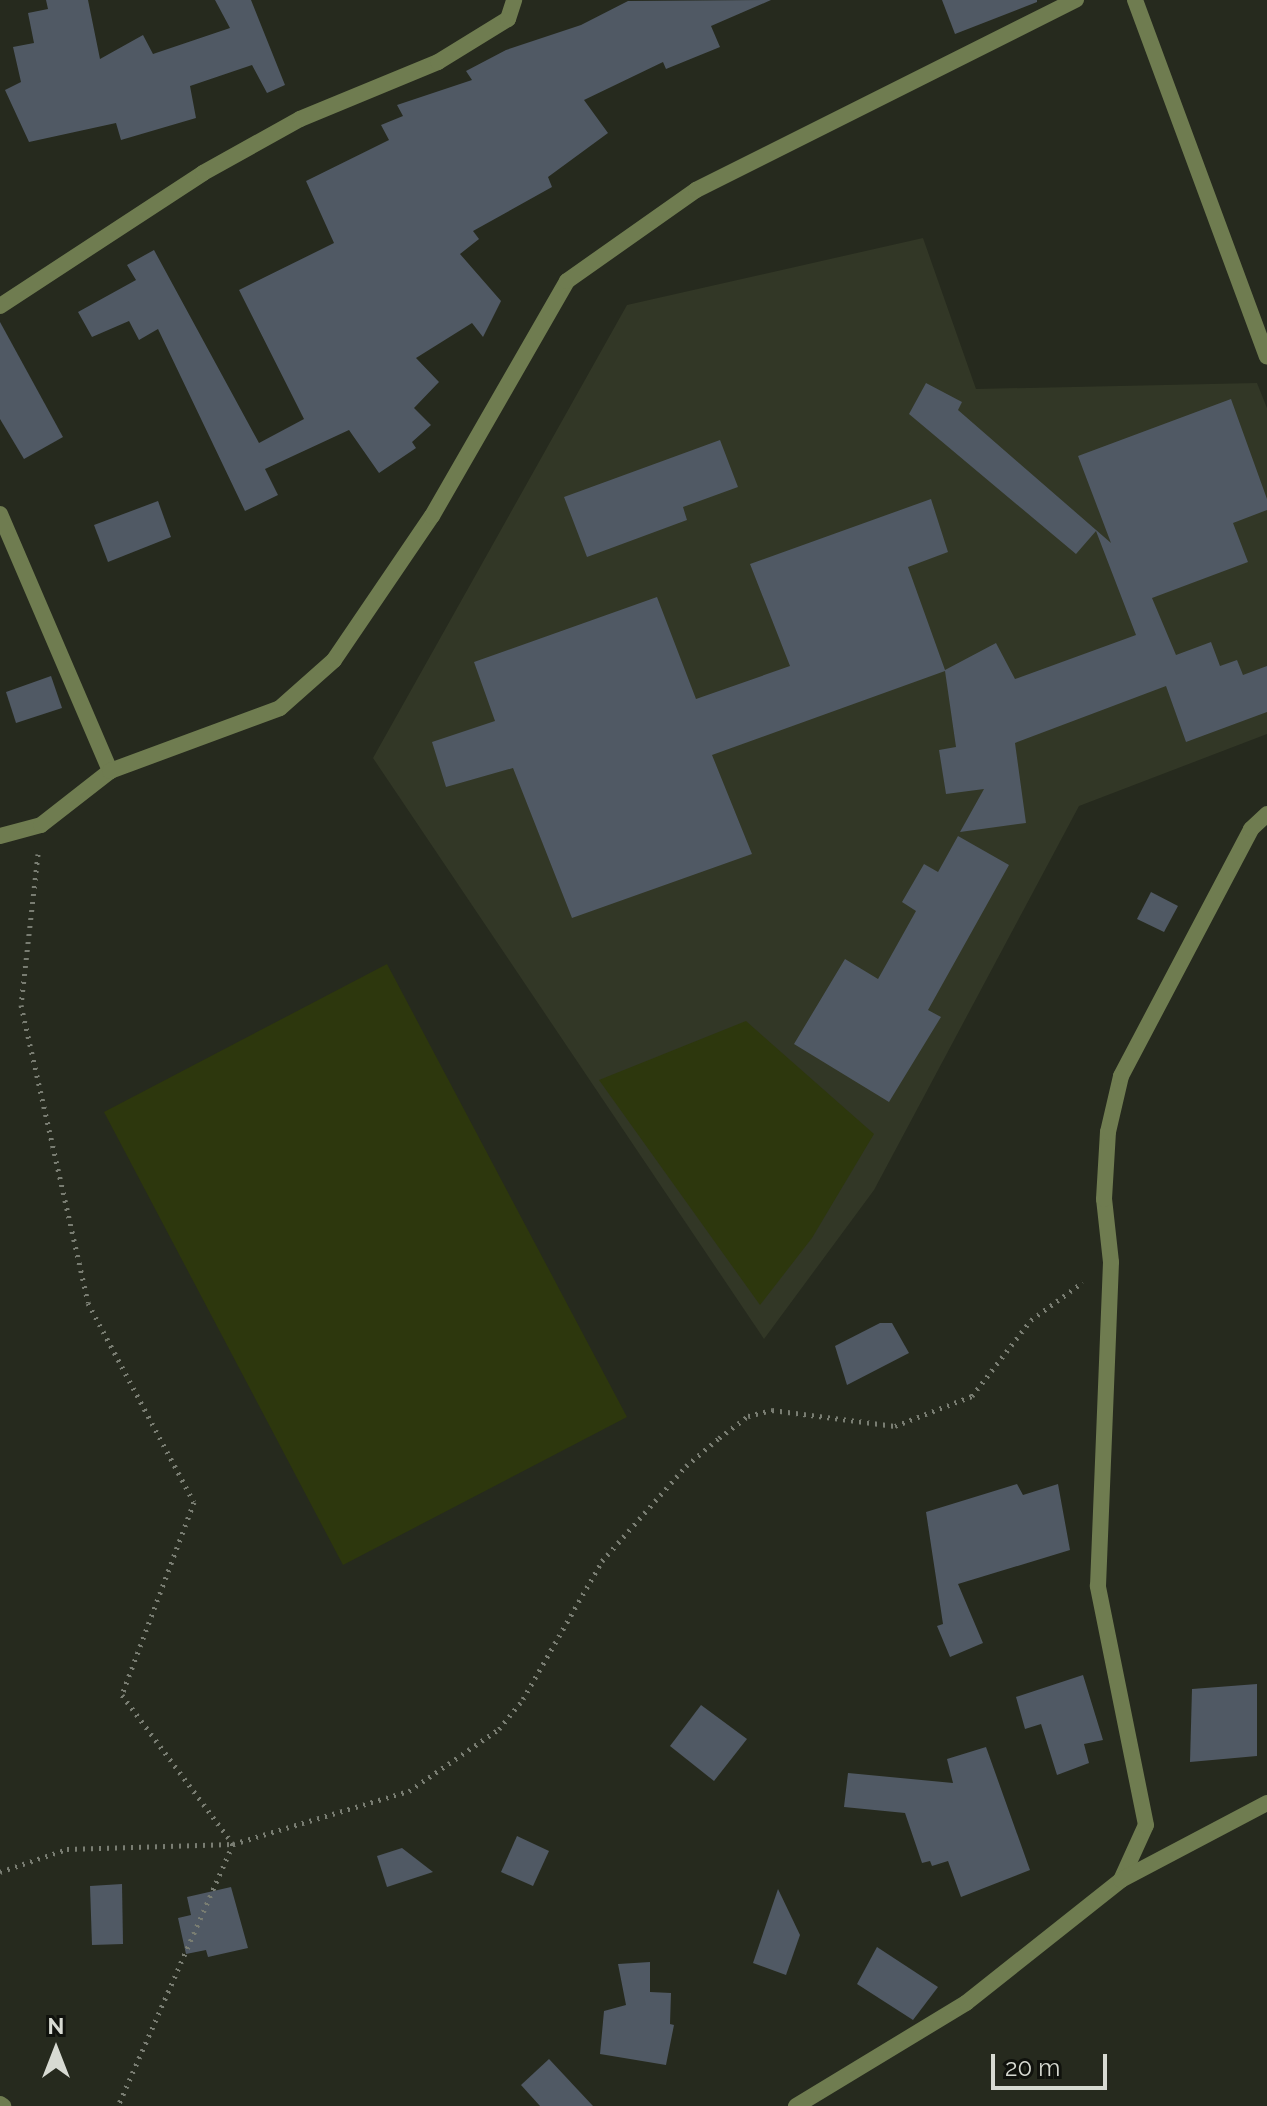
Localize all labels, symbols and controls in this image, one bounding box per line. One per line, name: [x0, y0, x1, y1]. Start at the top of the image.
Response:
north arrow: [16, 2010, 96, 2090]
text: N: [48, 2013, 64, 2039]
scale bar: [995, 2038, 1111, 2088]
text: 20 m: [1005, 2053, 1060, 2082]

